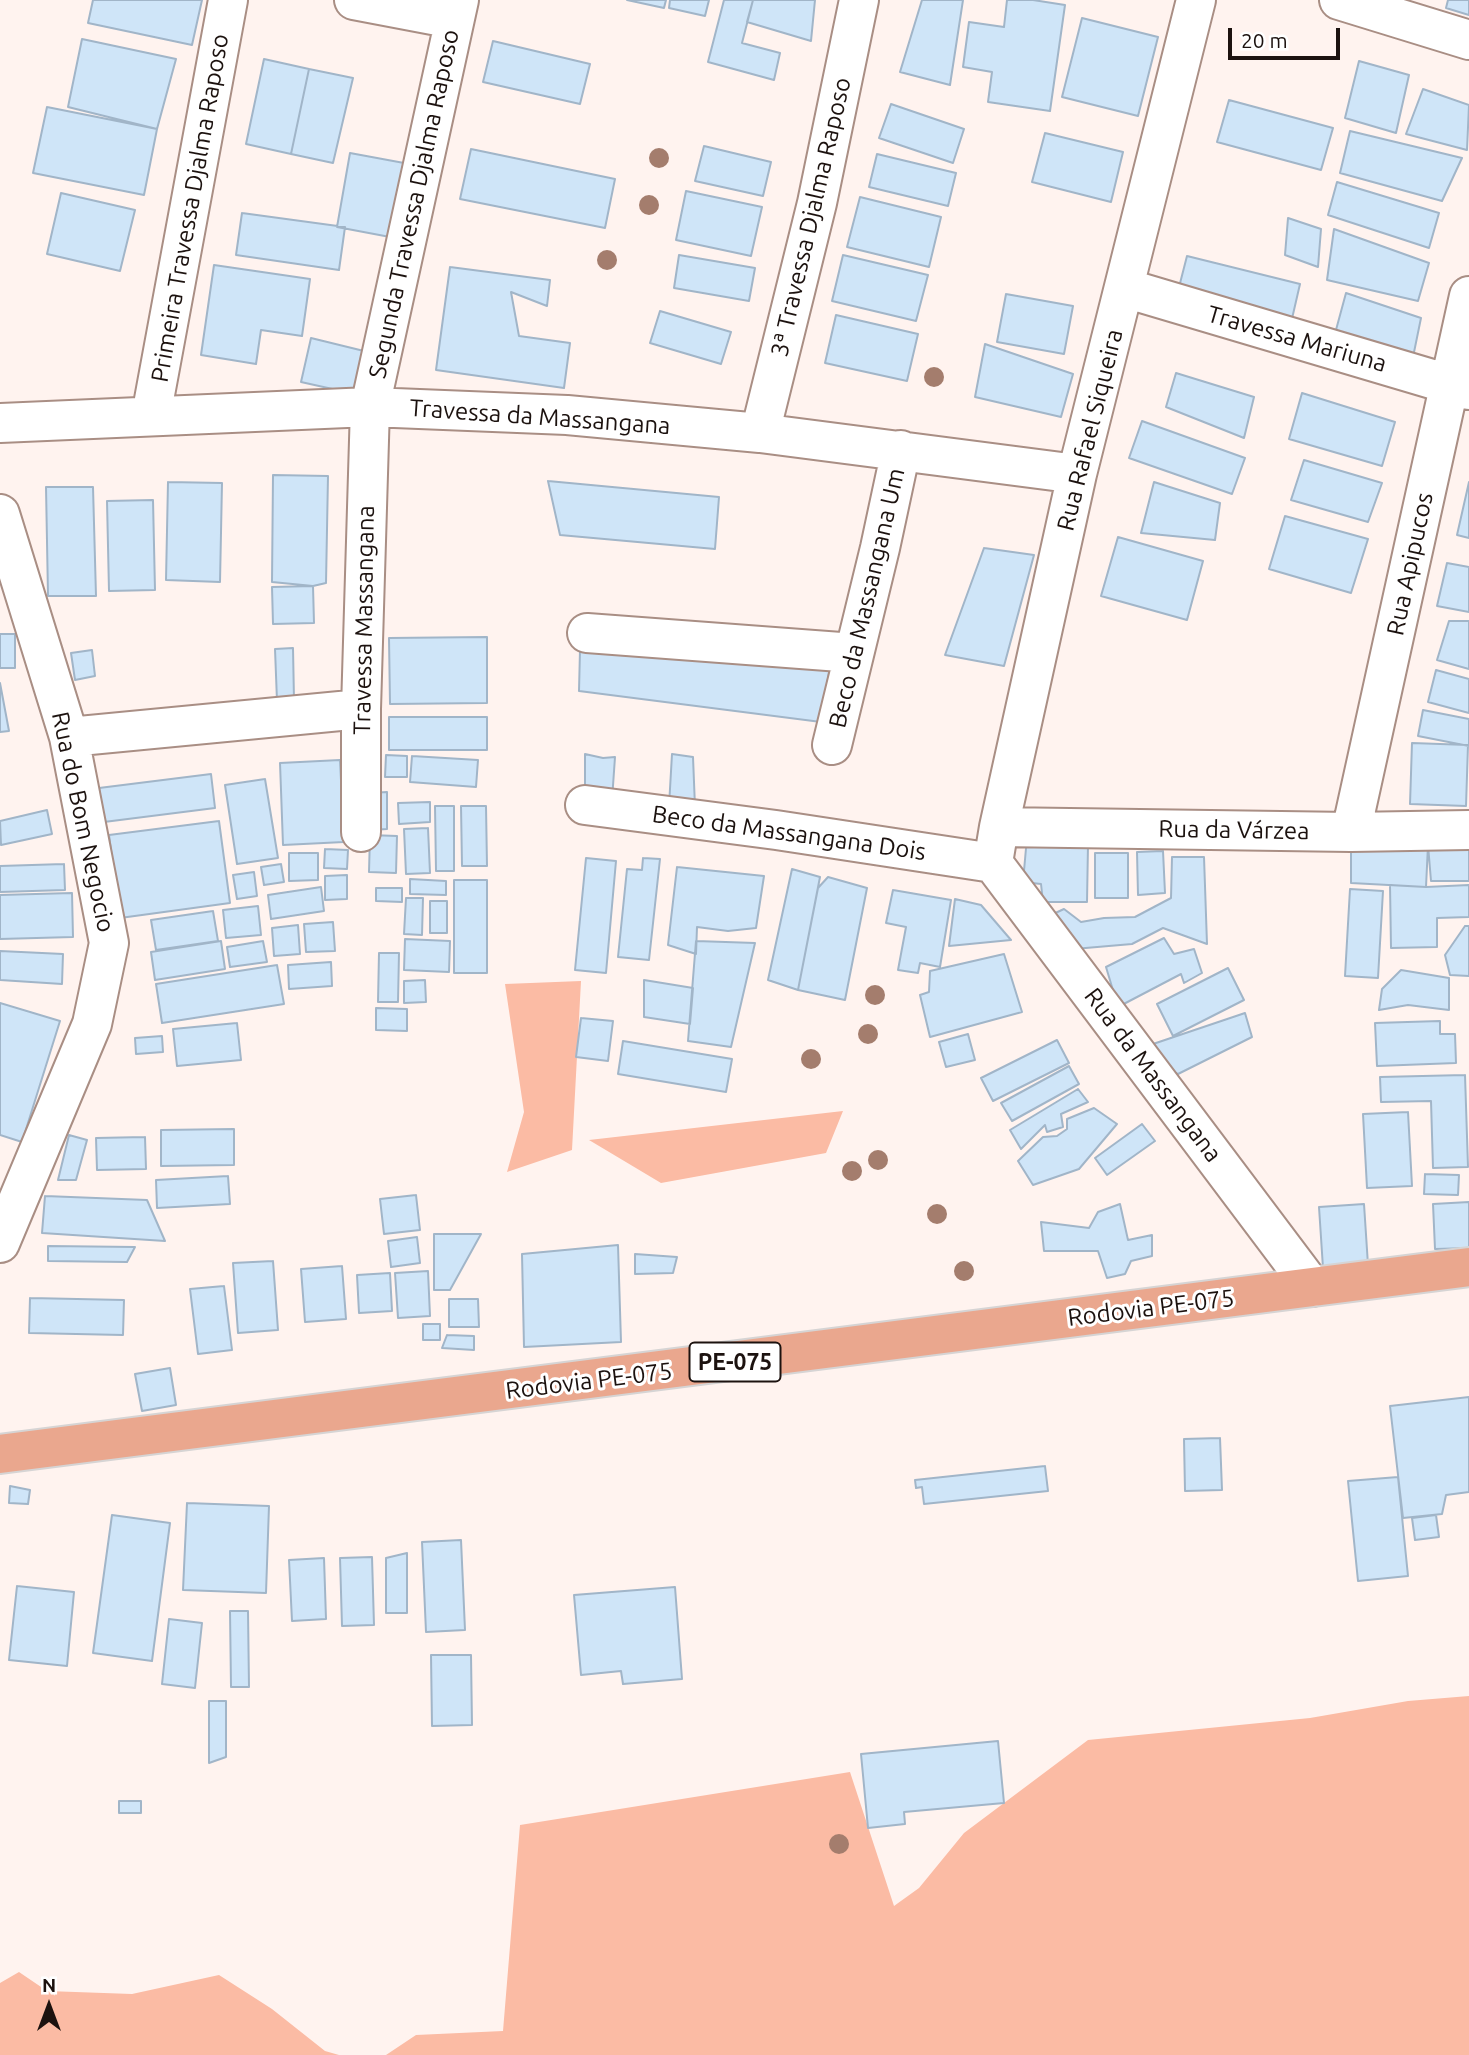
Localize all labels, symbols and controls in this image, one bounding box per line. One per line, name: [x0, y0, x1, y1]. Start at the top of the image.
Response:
scale bar: [1231, 14, 1343, 58]
street label: Segunda Travessa Djalma Raposo: [363, 27, 465, 381]
text: 20 m: [1241, 28, 1288, 52]
street label: Primeira Travessa Djalma Raposo: [145, 32, 235, 384]
street label: 3ª Travessa Djalma Raposo: [765, 75, 857, 359]
street label: Travessa Mariuna: [1204, 300, 1390, 378]
street label: Rua Rafael Siqueira: [1051, 326, 1129, 534]
street label: Travessa da Massangana: [409, 394, 671, 440]
street label: Beco da Massangana Um: [823, 465, 911, 731]
street label: Rua Apipucos: [1381, 490, 1439, 638]
street label: Travessa Massangana: [348, 505, 380, 735]
street label: Rua do Bom Negocio: [46, 709, 120, 935]
street label: Beco da Massangana Dois: [650, 800, 928, 866]
street label: Rua da Várzea: [1158, 814, 1310, 846]
street label: Rua da Massangana: [1078, 982, 1228, 1168]
street label: Rodovia PE-075: [1066, 1283, 1236, 1333]
road number: PE-075: [690, 1343, 780, 1382]
street label: Rodovia PE-075: [504, 1356, 674, 1406]
north arrow: [14, 1971, 84, 2041]
text: N: [42, 1974, 56, 1996]

